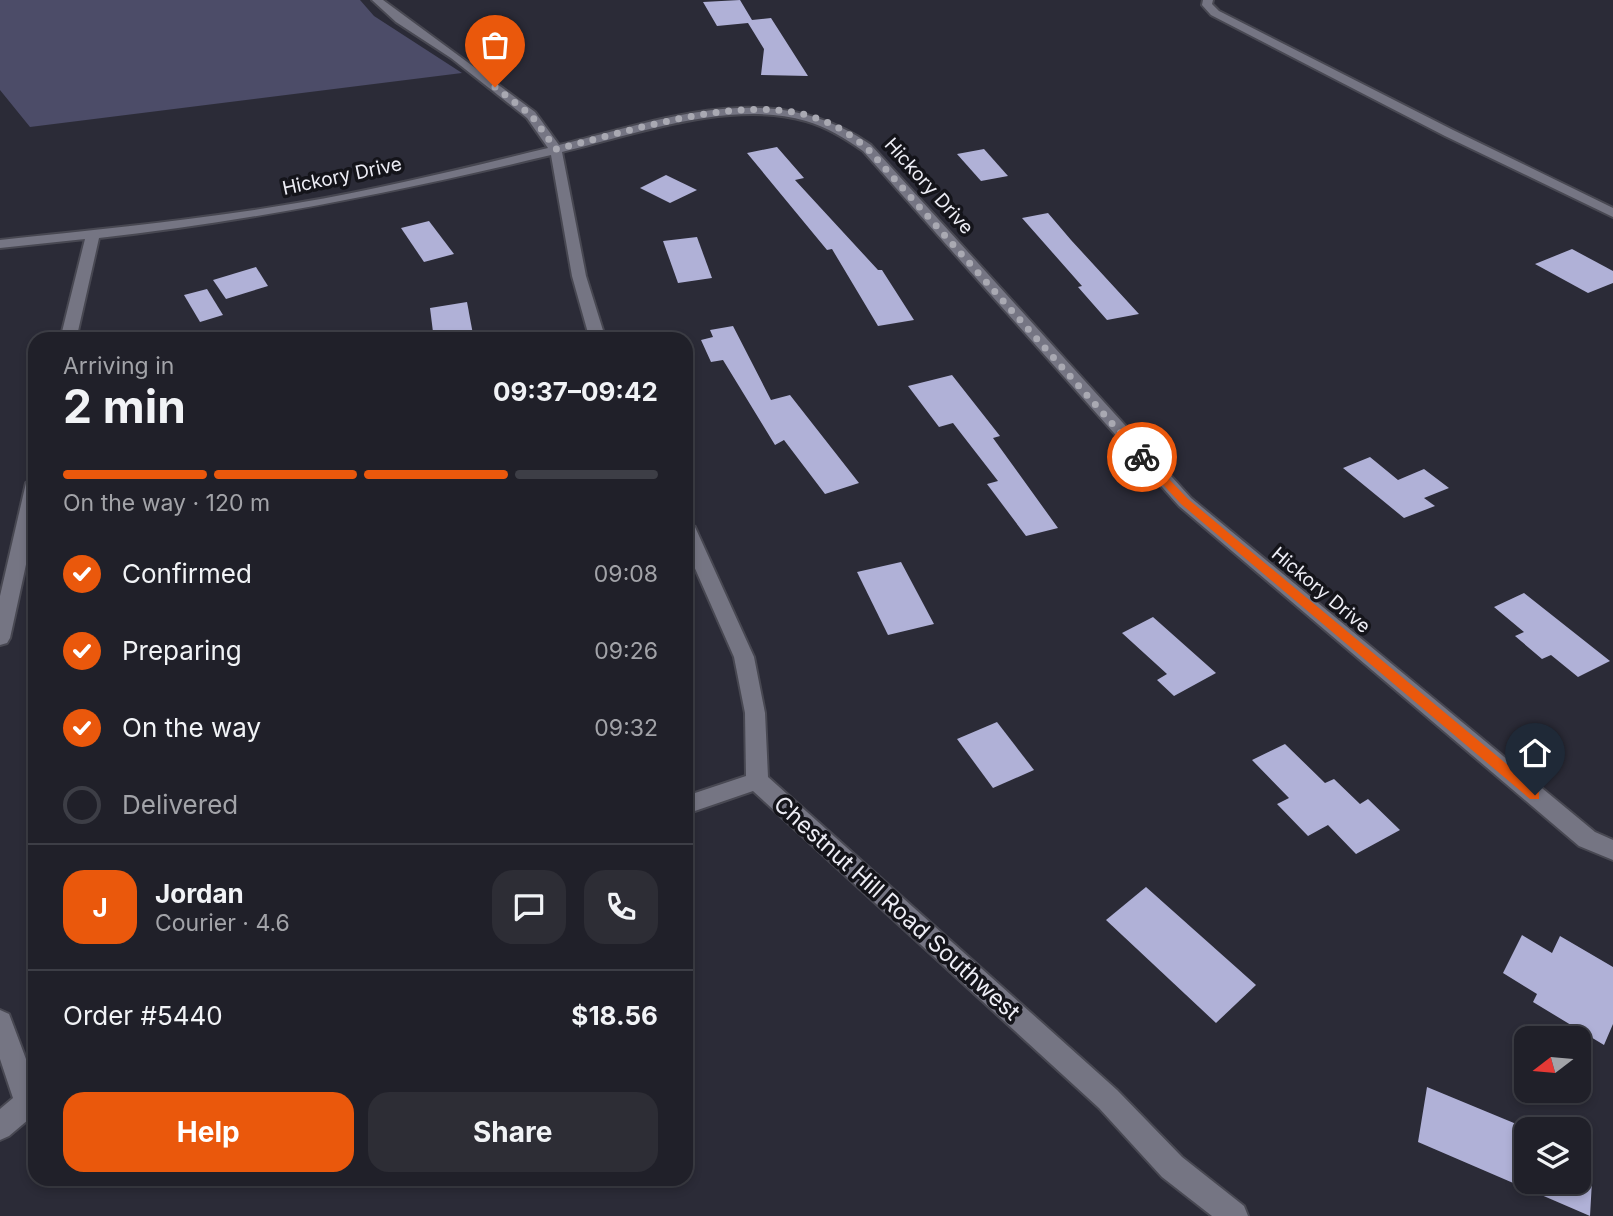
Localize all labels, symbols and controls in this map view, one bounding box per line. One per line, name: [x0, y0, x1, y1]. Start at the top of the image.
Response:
pin: [465, 15, 525, 87]
icon: bag: [476, 26, 514, 64]
street label: Hickory Drive: [880, 133, 978, 239]
street label: Hickory Drive: [280, 152, 404, 200]
text: Arriving in: [63, 352, 174, 380]
text: 09:37–09:42: [493, 376, 658, 407]
text: 2 min: [63, 378, 186, 434]
courier: [1107, 422, 1177, 492]
icon: bike: [1123, 438, 1161, 476]
text: On the way · 120 m: [63, 489, 270, 517]
street label: Hickory Drive: [1267, 542, 1375, 638]
icon: check: [63, 555, 101, 593]
text: Confirmed: [122, 558, 252, 589]
text: 09:08: [594, 560, 658, 588]
icon: check: [63, 632, 101, 670]
text: Preparing: [122, 635, 242, 666]
text: 09:26: [594, 637, 658, 665]
icon: check: [63, 709, 101, 747]
text: On the way: [122, 712, 261, 743]
text: 09:32: [594, 714, 658, 742]
pin: [1505, 723, 1565, 795]
icon: home: [1516, 734, 1554, 772]
text: Delivered: [122, 789, 238, 820]
street label: Chestnut Hill Road Southwest: [768, 790, 1026, 1026]
button: chat: [492, 870, 566, 944]
button: phone: [584, 870, 658, 944]
text: Jordan: [155, 878, 244, 909]
text: J: [92, 892, 108, 923]
text: Courier · 4.6: [155, 909, 290, 937]
text: Order #5440: [63, 1000, 223, 1031]
text: $18.56: [571, 1000, 658, 1031]
north arrow: [1514, 1026, 1591, 1102]
map controls: [1514, 1026, 1591, 1194]
button: Help: [63, 1092, 354, 1172]
button: Share: [368, 1092, 658, 1172]
button: layers: [1514, 1117, 1591, 1194]

